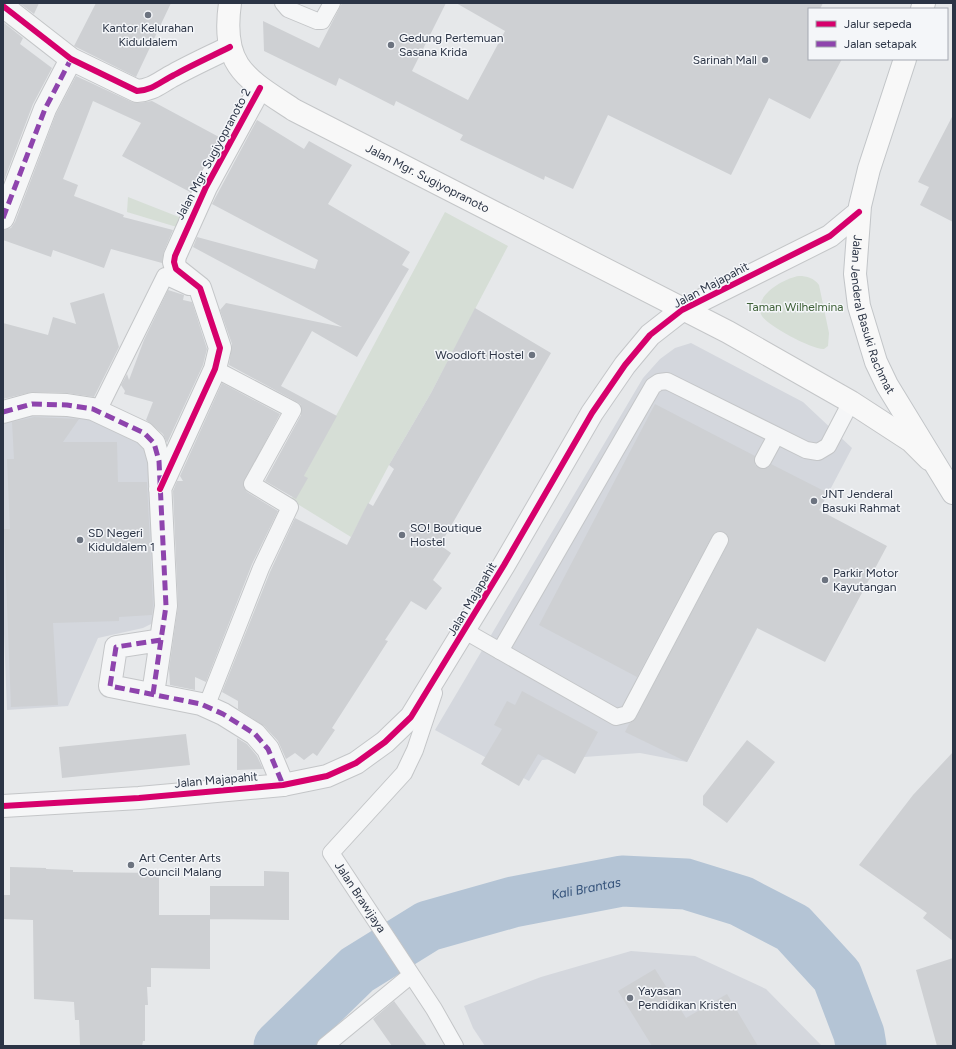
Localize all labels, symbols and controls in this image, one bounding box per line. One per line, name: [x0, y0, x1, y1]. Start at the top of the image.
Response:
legend: [808, 8, 948, 60]
marker: Kantor Kelurahan Kiduldalem: [143, 10, 153, 20]
text: Jalur sepeda: [844, 17, 912, 31]
place label: Kantor Kelurahan Kiduldalem: [102, 21, 194, 49]
place label: Gedung Pertemuan Sasana Krida: [399, 31, 504, 59]
text: Jalan setapak: [844, 37, 917, 51]
marker: Gedung Pertemuan Sasana Krida: [386, 40, 396, 50]
place label: Sarinah Mall: [693, 53, 757, 67]
marker: Sarinah Mall: [760, 55, 770, 65]
street label: Jalan Mgr. Sugiyopranoto 2: [172, 86, 254, 222]
street label: Jalan Mgr. Sugiyopranoto: [363, 141, 492, 216]
street label: Jalan Jenderal Basuki Rachmat: [848, 234, 898, 397]
street label: Jalan Majapahit: [671, 259, 752, 311]
park label: Taman Wilhelmina: [747, 300, 843, 314]
place label: Woodloft Hostel: [435, 348, 524, 362]
marker: Woodloft Hostel: [527, 350, 537, 360]
place label: JNT Jenderal Basuki Rahmat: [822, 487, 901, 515]
marker: JNT Jenderal Basuki Rahmat: [809, 496, 819, 506]
place label: SO! Boutique Hostel: [410, 521, 482, 549]
place label: SD Negeri Kiduldalem 1: [88, 526, 155, 554]
marker: SO! Boutique Hostel: [397, 530, 407, 540]
marker: SD Negeri Kiduldalem 1: [75, 535, 85, 545]
street label: Jalan Majapahit: [444, 559, 500, 638]
place label: Parkir Motor Kayutangan: [833, 566, 898, 594]
marker: Parkir Motor Kayutangan: [820, 575, 830, 585]
street label: Jalan Majapahit: [174, 769, 259, 791]
place label: Art Center Arts Council Malang: [139, 851, 222, 879]
street label: Jalan Brawijaya: [332, 859, 389, 935]
marker: Art Center Arts Council Malang: [126, 860, 136, 870]
water label: Kali Brantas: [550, 874, 622, 902]
place label: Yayasan Pendidikan Kristen: [638, 984, 737, 1012]
marker: Yayasan Pendidikan Kristen: [625, 993, 635, 1003]

